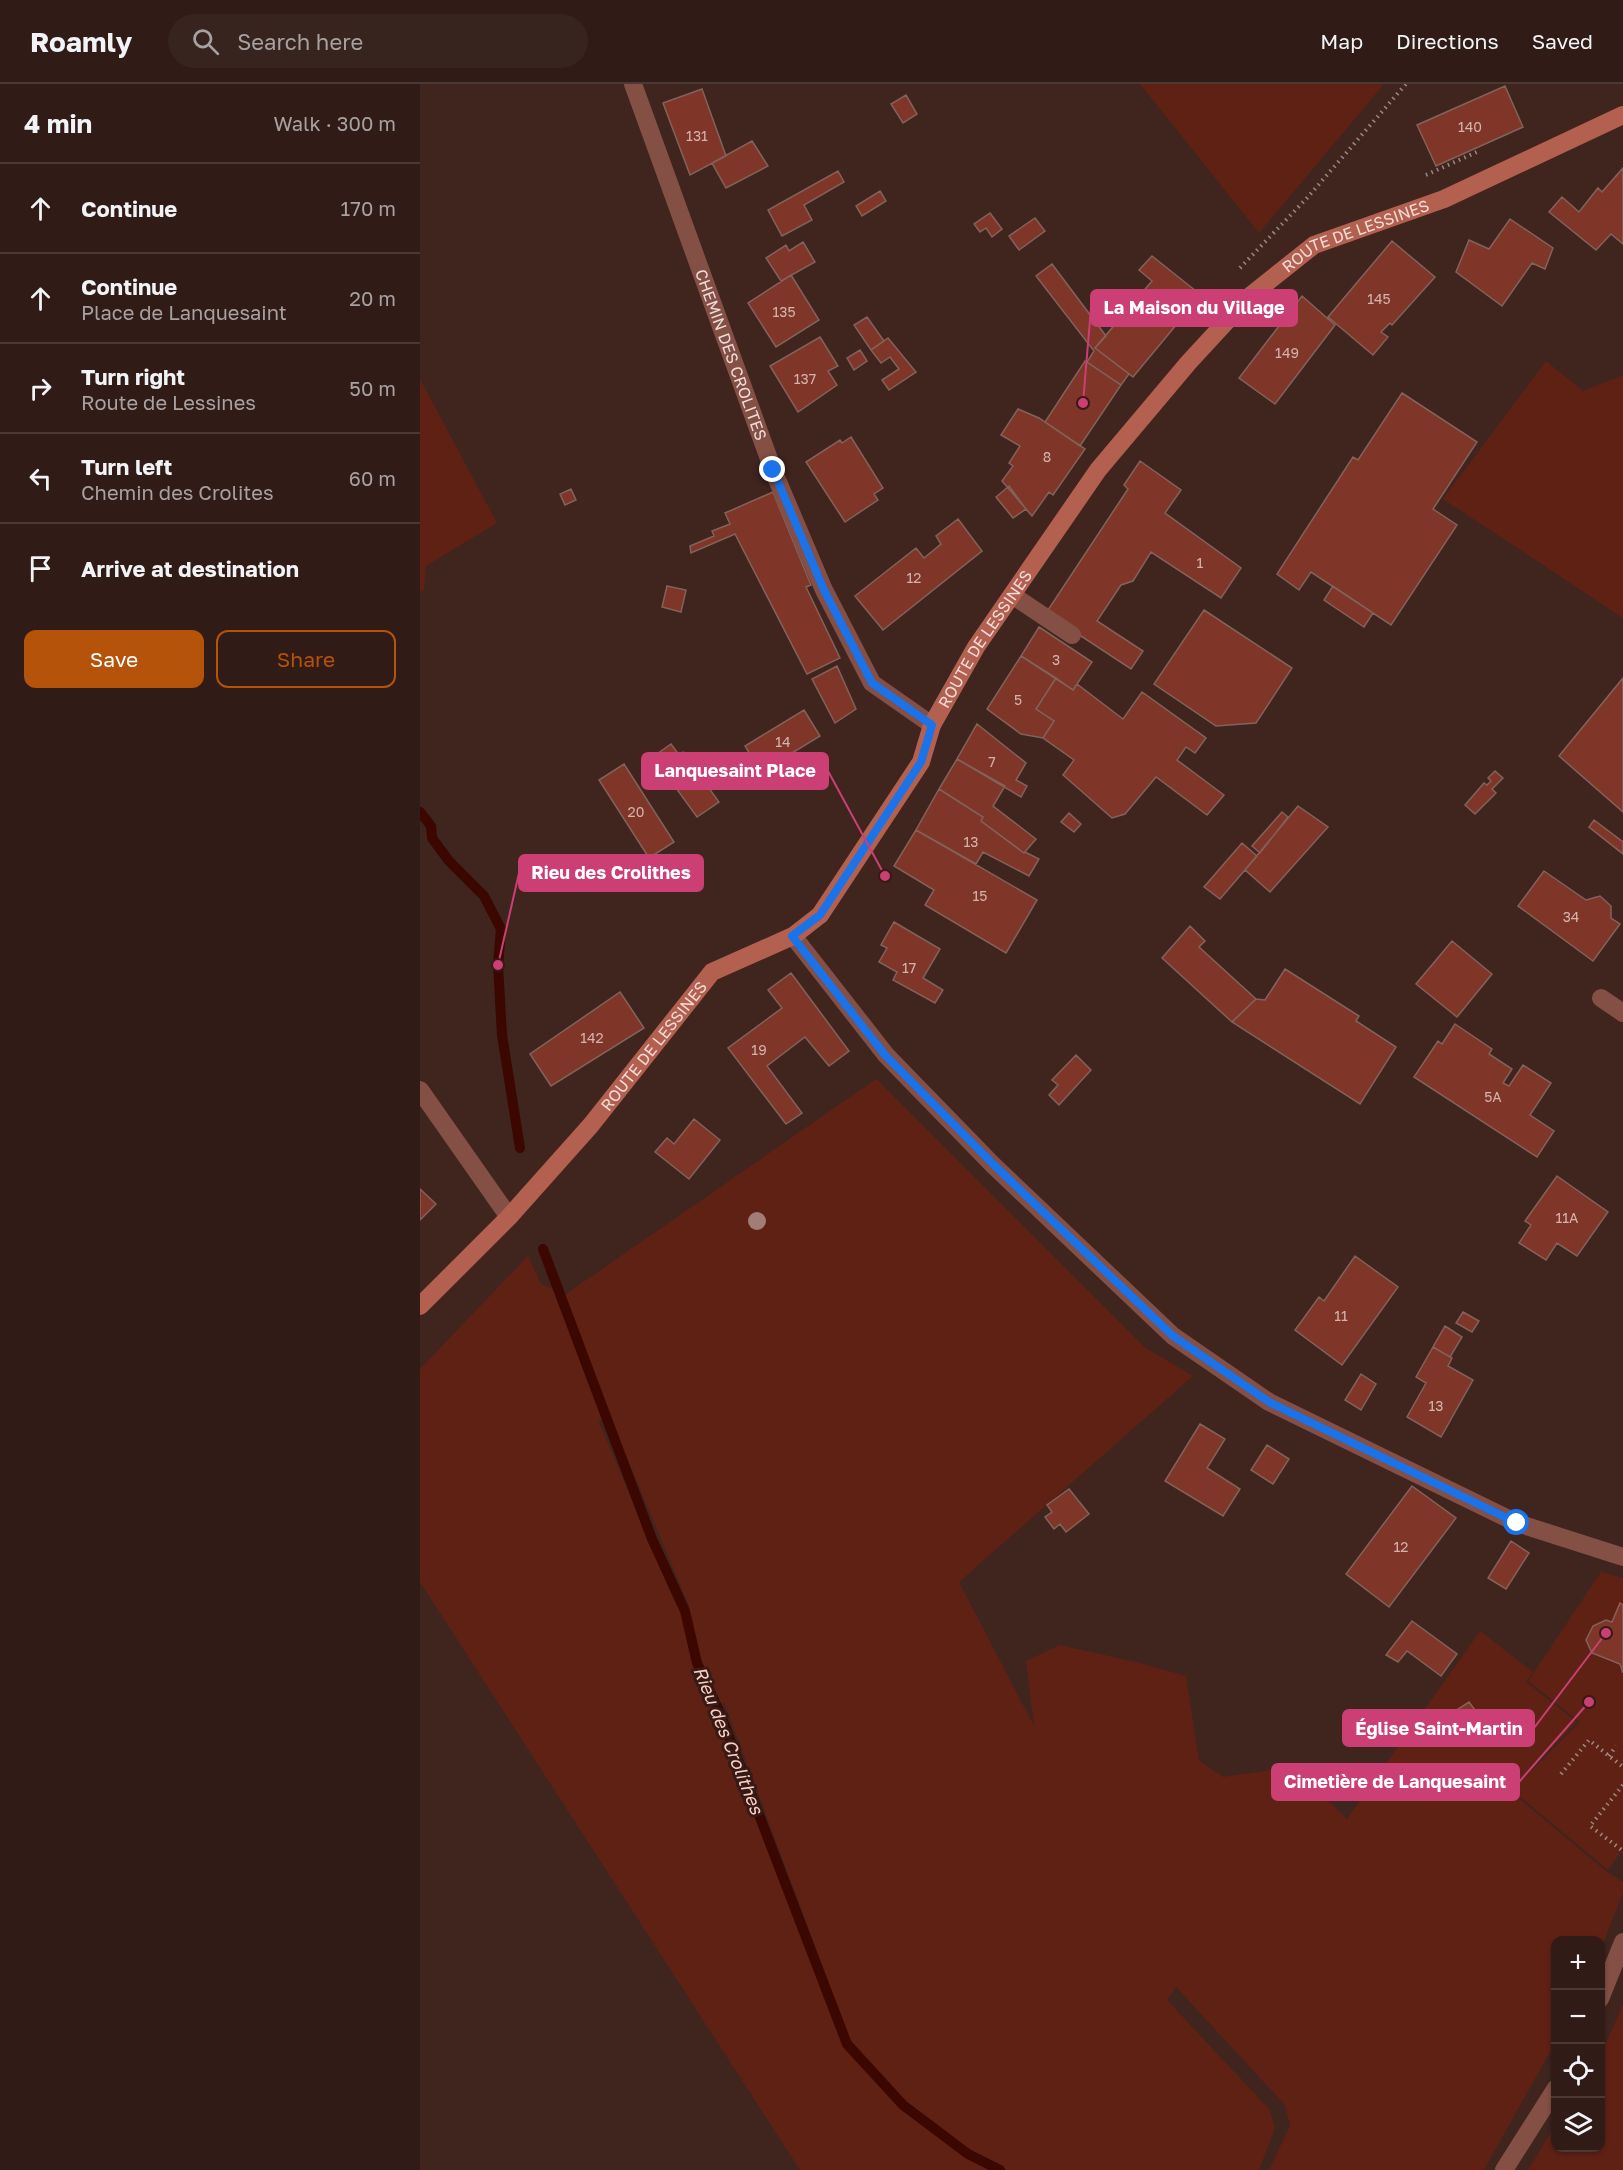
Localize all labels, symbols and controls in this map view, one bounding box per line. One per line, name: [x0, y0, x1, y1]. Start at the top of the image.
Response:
search box: [168, 14, 588, 68]
text: Roamly: [30, 25, 132, 58]
icon: search: [189, 25, 222, 58]
text: Search here: [237, 28, 363, 55]
text: Map: [1320, 28, 1363, 54]
text: Directions: [1396, 28, 1499, 54]
text: Saved: [1532, 28, 1593, 54]
text: 4 min: [24, 108, 92, 139]
text: Walk · 300 m: [273, 111, 396, 135]
house number: 140: [1458, 118, 1482, 135]
house number: 131: [686, 127, 708, 144]
icon: ahead: [24, 192, 57, 225]
text: Continue: [81, 195, 177, 222]
street label: ROUTE DE LESSINES: [1278, 195, 1432, 277]
text: 170 m: [341, 196, 396, 220]
street label: CHEMIN DES CROLITES: [691, 266, 771, 443]
text: Continue: [81, 273, 177, 300]
icon: ahead: [24, 282, 57, 315]
text: 20 m: [349, 286, 396, 310]
callout: La Maison du Village: [1091, 290, 1297, 326]
house number: 145: [1367, 290, 1391, 307]
text: La Maison du Village: [1103, 296, 1285, 318]
text: Place de Lanquesaint: [81, 300, 287, 324]
house number: 135: [772, 303, 796, 320]
house number: 149: [1275, 344, 1299, 361]
text: Turn right: [81, 363, 185, 390]
house number: 137: [794, 370, 816, 387]
icon: right: [24, 372, 57, 405]
text: 50 m: [349, 376, 396, 400]
text: Route de Lessines: [81, 390, 256, 414]
house number: 8: [1043, 448, 1051, 465]
text: Turn left: [81, 453, 172, 480]
route end: [759, 456, 785, 482]
icon: left: [24, 462, 57, 495]
text: 60 m: [349, 466, 396, 490]
text: Chemin des Crolites: [81, 480, 274, 504]
icon: arrive: [24, 552, 57, 585]
house number: 1: [1197, 554, 1204, 571]
text: Arrive at destination: [81, 555, 299, 582]
street label: ROUTE DE LESSINES: [934, 566, 1036, 711]
house number: 12: [907, 569, 921, 586]
button: Save: [24, 630, 204, 688]
button: Share: [216, 630, 396, 688]
house number: 3: [1052, 651, 1060, 668]
house number: 5: [1014, 691, 1022, 708]
house number: 14: [775, 733, 791, 750]
callout: Lanquesaint Place: [642, 753, 828, 789]
house number: 7: [988, 753, 996, 770]
text: Lanquesaint Place: [654, 759, 816, 781]
house number: 20: [628, 803, 644, 820]
house number: 13: [964, 833, 978, 850]
callout: Rieu des Crolithes: [519, 855, 703, 891]
text: Rieu des Crolithes: [531, 861, 691, 883]
house number: 15: [973, 887, 987, 904]
house number: 34: [1563, 908, 1579, 925]
house number: 17: [902, 959, 916, 976]
street label: ROUTE DE LESSINES: [596, 977, 711, 1115]
house number: 142: [580, 1029, 604, 1046]
house number: 19: [751, 1041, 767, 1058]
house number: 5A: [1484, 1088, 1502, 1105]
house number: 11A: [1556, 1209, 1579, 1226]
house number: 11: [1334, 1307, 1348, 1324]
house number: 13: [1429, 1397, 1443, 1414]
route start: [1503, 1509, 1529, 1535]
house number: 12: [1394, 1538, 1408, 1555]
water label: Rieu des Crolithes: [689, 1663, 769, 1818]
callout: Église Saint-Martin: [1343, 1710, 1534, 1746]
text: Église Saint-Martin: [1355, 1717, 1523, 1739]
callout: Cimetière de Lanquesaint: [1272, 1764, 1519, 1800]
text: Cimetière de Lanquesaint: [1284, 1770, 1506, 1792]
map controls: [1551, 1936, 1605, 2152]
button: +: [1551, 1936, 1605, 1990]
button: −: [1551, 1990, 1605, 2044]
button: locate: [1551, 2044, 1605, 2098]
button: layers: [1551, 2098, 1605, 2152]

